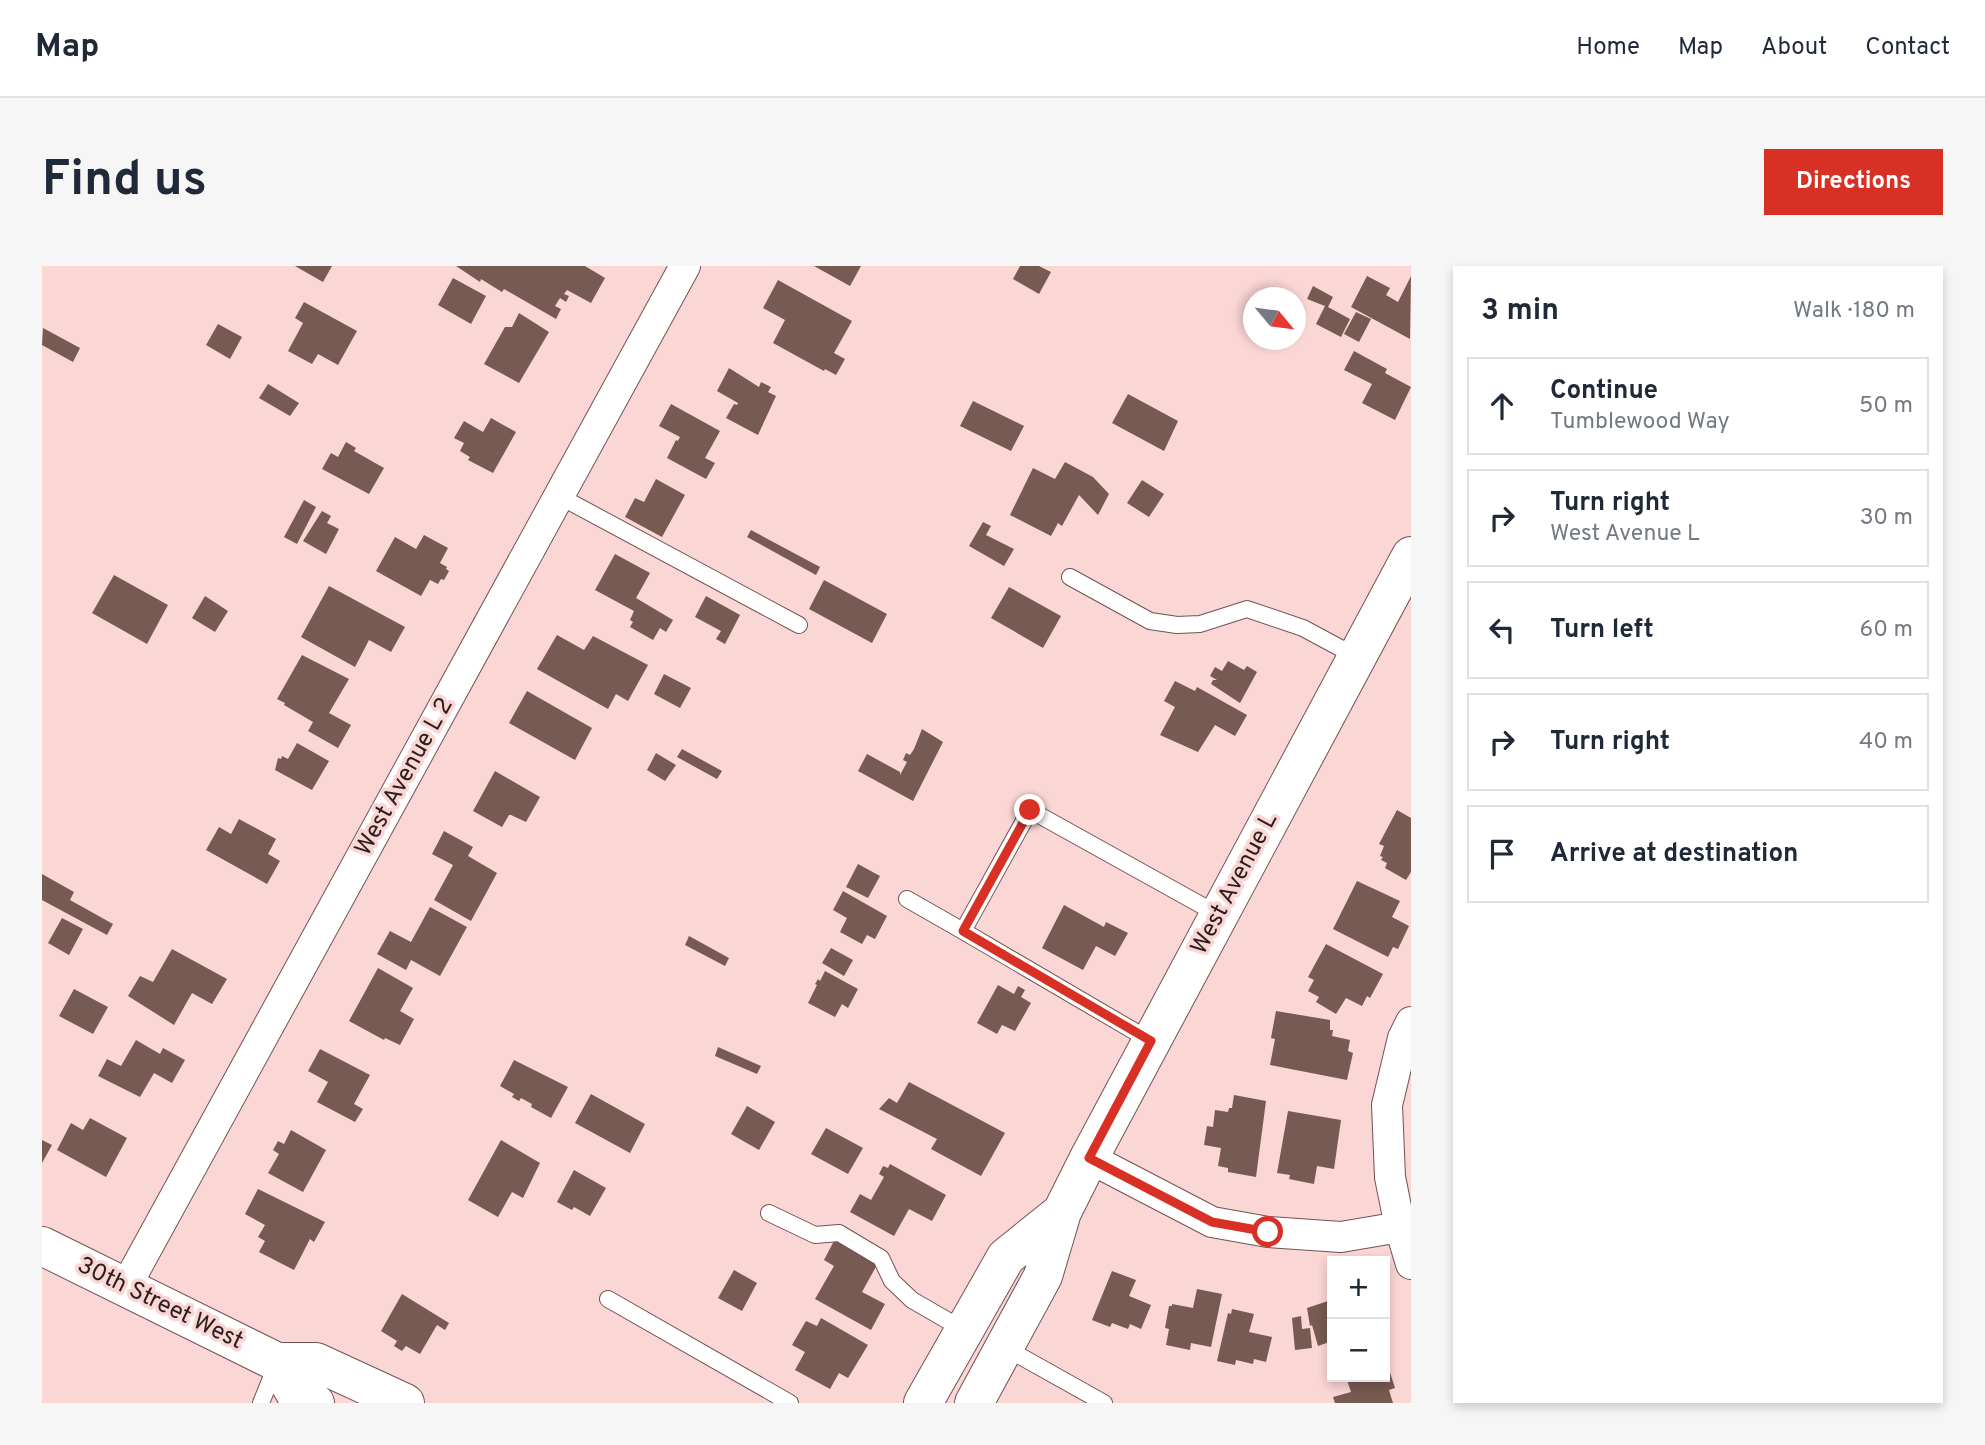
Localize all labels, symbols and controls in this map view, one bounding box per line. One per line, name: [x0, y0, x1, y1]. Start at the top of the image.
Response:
text: Map: [35, 27, 99, 69]
text: Home: [1576, 33, 1640, 63]
text: Map: [1678, 33, 1723, 63]
text: About: [1761, 33, 1827, 63]
text: Contact: [1865, 33, 1950, 63]
button: Directions: [1764, 149, 1943, 215]
text: Find us: [42, 151, 207, 213]
north arrow: [1243, 287, 1306, 350]
text: 3 min: [1481, 293, 1559, 330]
text: Walk · 180 m: [1793, 297, 1915, 326]
text: Continue: [1550, 375, 1658, 408]
icon: ahead: [1483, 387, 1521, 425]
text: 50 m: [1859, 392, 1913, 421]
text: Tumblewood Way: [1550, 408, 1730, 437]
text: Turn right: [1550, 487, 1670, 520]
icon: right: [1483, 499, 1521, 537]
text: 30 m: [1860, 504, 1913, 533]
text: West Avenue L: [1550, 520, 1700, 549]
icon: left: [1483, 611, 1521, 649]
text: Turn left: [1550, 614, 1654, 647]
text: 60 m: [1860, 616, 1913, 645]
street label: West Avenue L 2: [349, 693, 461, 861]
icon: right: [1483, 723, 1521, 761]
text: Turn right: [1550, 726, 1670, 759]
text: 40 m: [1859, 728, 1913, 757]
route end: [1014, 794, 1045, 825]
street label: West Avenue L: [1185, 808, 1285, 960]
icon: arrive: [1483, 835, 1521, 873]
text: Arrive at destination: [1550, 838, 1798, 871]
route start: [1252, 1216, 1283, 1247]
street label: 30th Street West: [72, 1251, 248, 1357]
map controls: [1327, 1256, 1390, 1382]
button: +: [1327, 1256, 1390, 1319]
button: −: [1327, 1319, 1390, 1382]

